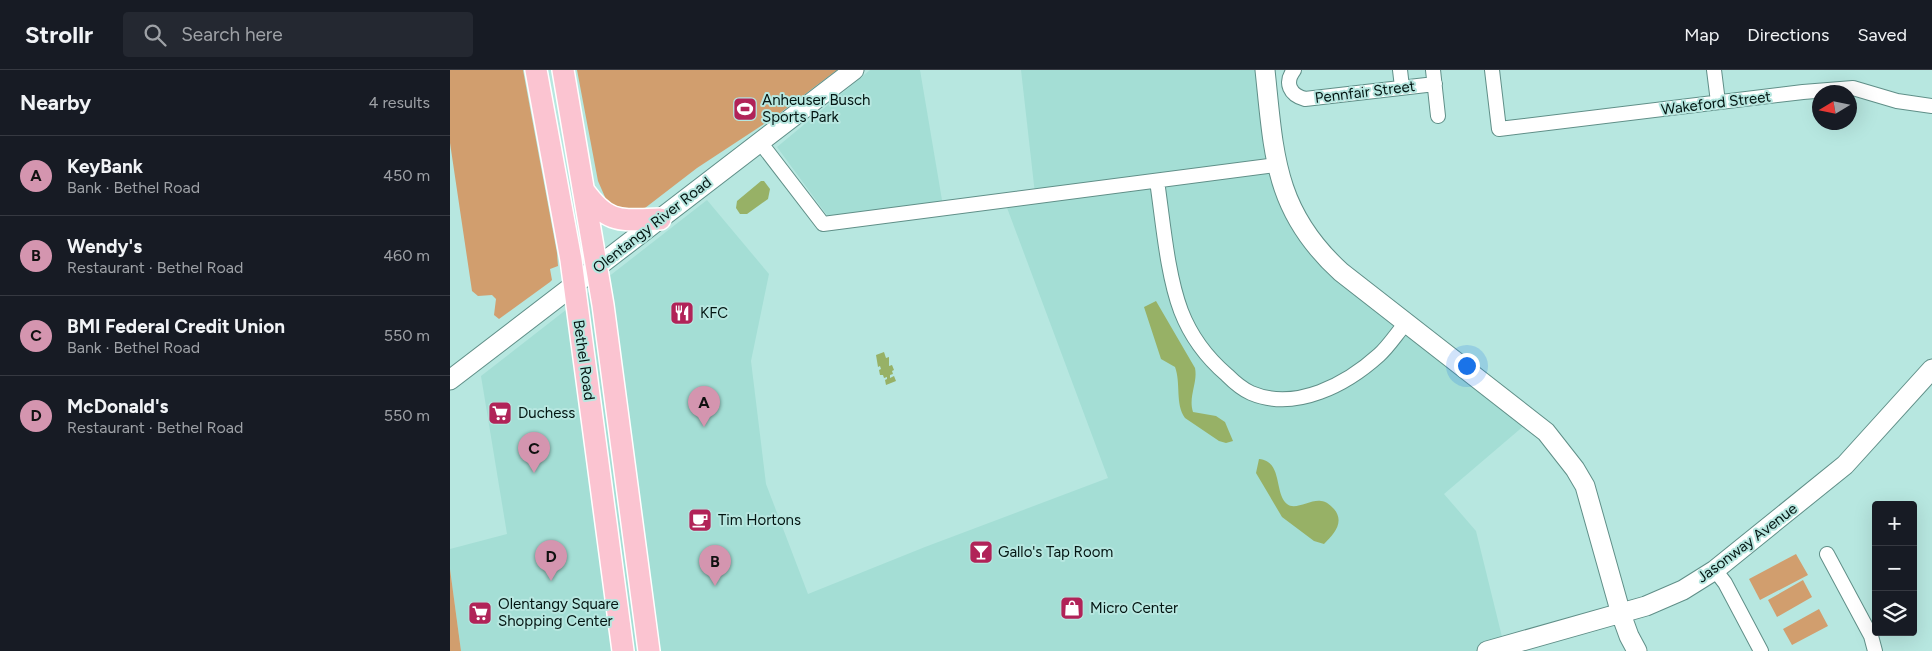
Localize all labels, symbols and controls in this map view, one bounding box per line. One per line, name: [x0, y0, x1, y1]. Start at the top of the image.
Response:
search box: [123, 12, 473, 57]
text: Strollr: [25, 20, 93, 49]
icon: search: [141, 21, 169, 49]
text: Search here: [181, 23, 283, 46]
text: Map: [1684, 24, 1719, 46]
text: Directions: [1747, 24, 1829, 46]
text: Saved: [1857, 24, 1907, 46]
street label: Pennfair Street: [1314, 77, 1416, 107]
north arrow: [1812, 85, 1857, 130]
street label: Wakeford Street: [1660, 87, 1772, 119]
text: Nearby: [20, 90, 91, 115]
place label: Anheuser Busch Sports Park: [762, 91, 870, 126]
text: 4 results: [369, 93, 430, 112]
sports icon: Anheuser Busch Sports Park: [732, 96, 758, 122]
text: KeyBank: [67, 155, 143, 178]
text: A: [30, 166, 42, 185]
text: 450 m: [383, 166, 430, 185]
street label: Olentangy River Road: [589, 173, 715, 277]
text: Bank · Bethel Road: [67, 178, 200, 197]
text: Wendy's: [67, 235, 142, 258]
text: B: [31, 246, 41, 265]
text: 460 m: [383, 246, 430, 265]
text: Restaurant · Bethel Road: [67, 258, 243, 277]
restaurant icon: KFC: [669, 300, 695, 326]
place label: KFC: [700, 304, 728, 322]
text: BMI Federal Credit Union: [67, 315, 285, 338]
street label: Bethel Road: [569, 319, 599, 401]
text: C: [30, 326, 42, 345]
text: 550 m: [384, 326, 430, 345]
text: Bank · Bethel Road: [67, 338, 200, 357]
your location: [1454, 353, 1480, 379]
pin: A: [688, 386, 720, 427]
text: McDonald's: [67, 395, 168, 418]
supermarket icon: Duchess: [487, 400, 513, 426]
place label: Duchess: [518, 404, 575, 422]
text: D: [30, 406, 42, 425]
text: 550 m: [384, 406, 430, 425]
text: Restaurant · Bethel Road: [67, 418, 243, 437]
pin: C: [518, 432, 550, 473]
street label: Jasonway Avenue: [1693, 499, 1801, 587]
map controls: [1872, 501, 1917, 636]
button: +: [1872, 501, 1917, 546]
cafe icon: Tim Hortons: [687, 507, 713, 533]
place label: Tim Hortons: [718, 511, 801, 529]
bar icon: Gallo's Tap Room: [968, 539, 994, 565]
pin: D: [535, 540, 567, 581]
place label: Gallo's Tap Room: [998, 543, 1113, 561]
pin: B: [699, 545, 731, 586]
button: −: [1872, 546, 1917, 591]
button: layers: [1872, 591, 1917, 636]
place label: Olentangy Square Shopping Center: [498, 595, 619, 630]
shop icon: Micro Center: [1059, 595, 1085, 621]
place label: Micro Center: [1090, 599, 1178, 617]
supermarket icon: Olentangy Square Shopping Center: [467, 600, 493, 626]

